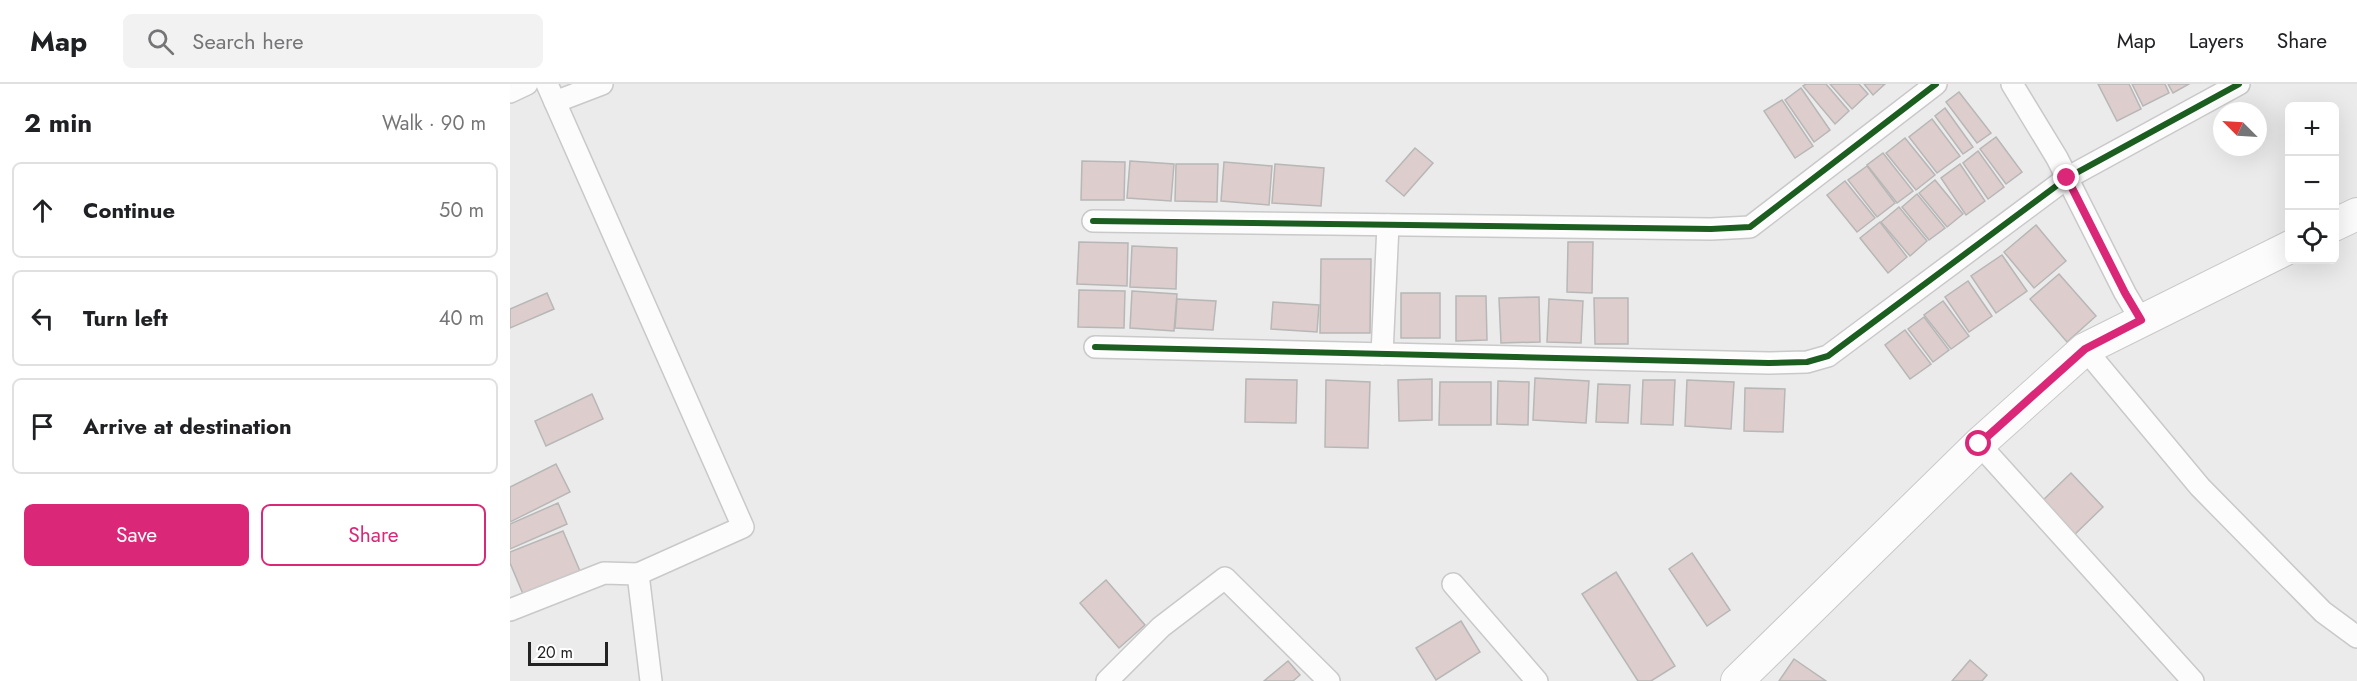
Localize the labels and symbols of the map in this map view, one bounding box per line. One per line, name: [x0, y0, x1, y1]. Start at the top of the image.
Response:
north arrow: [2213, 102, 2267, 156]
route end: [2053, 164, 2079, 190]
route start: [1965, 430, 1991, 456]
scale bar: [528, 639, 608, 666]

